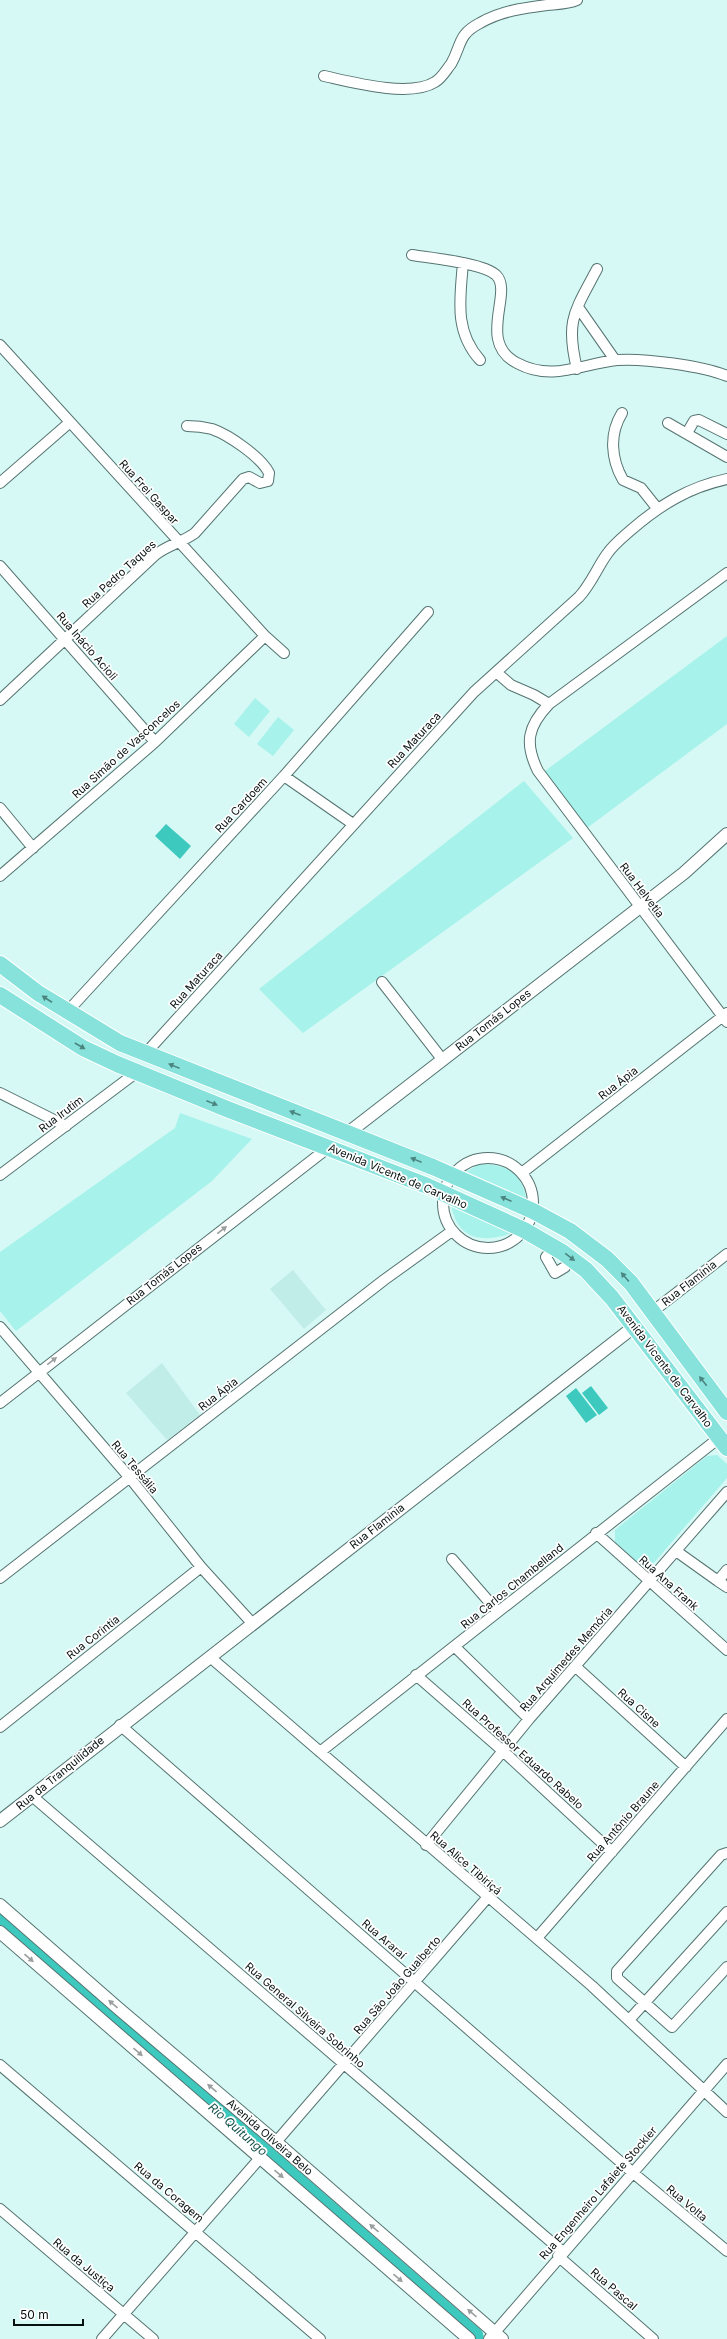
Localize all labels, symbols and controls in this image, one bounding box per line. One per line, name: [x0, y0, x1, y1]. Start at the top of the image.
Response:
street label: Rua Frei Gaspar: [116, 457, 182, 527]
street label: Rua Pedro Taques: [79, 537, 159, 611]
street label: Rua Inácio Acioli: [54, 609, 120, 683]
street label: Rua Simão de Vasconcelos: [69, 697, 183, 801]
street label: Rua Maturaca: [384, 709, 444, 771]
street label: Rua Cardoem: [212, 774, 270, 836]
street label: Rua Helvetia: [617, 860, 667, 920]
street label: Rua Maturaca: [167, 949, 225, 1011]
street label: Rua Tomás Lopes: [452, 986, 534, 1054]
one-way arrow: [42, 995, 52, 1003]
one-way arrow: [74, 1042, 86, 1049]
one-way arrow: [168, 1062, 180, 1068]
street label: Rua Ápia: [596, 1063, 640, 1103]
street label: Rua Irutim: [36, 1093, 86, 1135]
one-way arrow: [207, 1100, 218, 1106]
one-way arrow: [289, 1109, 301, 1115]
street label: Avenida Vicente de Carvalho: [326, 1140, 470, 1212]
one-way arrow: [410, 1157, 422, 1163]
one-way arrow: [500, 1196, 511, 1202]
one-way arrow: [216, 1226, 227, 1234]
street label: Rua Tomás Lopes: [123, 1240, 205, 1308]
one-way arrow: [564, 1253, 575, 1261]
street label: Rua Flamínia: [659, 1257, 719, 1309]
one-way arrow: [621, 1272, 630, 1282]
street label: Avenida Vicente de Carvalho: [614, 1302, 716, 1430]
one-way arrow: [47, 1357, 58, 1365]
street label: Rua Ápia: [196, 1374, 240, 1414]
one-way arrow: [699, 1376, 707, 1387]
street label: Rua Tessália: [109, 1438, 161, 1496]
street label: Rua Flamínia: [347, 1500, 407, 1552]
street label: Rua Carlos Chambelland: [458, 1540, 566, 1632]
street label: Rua Ana Frank: [636, 1553, 702, 1613]
street label: Rua Arquimedes Memória: [517, 1604, 615, 1714]
street label: Rua Corintia: [64, 1612, 122, 1662]
street label: Rua Cisne: [615, 1685, 663, 1731]
street label: Rua Professor Eduardo Rabelo: [460, 1696, 587, 1812]
street label: Rua da Tranquilidade: [13, 1733, 107, 1813]
street label: Rua Antônio Braune: [584, 1778, 662, 1864]
street label: Rua Alice Tibiriçá: [427, 1828, 505, 1898]
street label: Rua Araraí: [359, 1916, 409, 1962]
street label: Rua São João Gualberto: [350, 1933, 444, 2037]
one-way arrow: [25, 1953, 34, 1962]
street label: Rua General Silveira Sobrinho: [242, 1959, 368, 2071]
one-way arrow: [108, 1999, 118, 2009]
one-way arrow: [133, 2048, 143, 2057]
one-way arrow: [207, 2083, 218, 2092]
street label: Avenida Oliveira Belo: [224, 2096, 316, 2178]
water label: Rio Quitungo: [205, 2099, 271, 2159]
street label: Rua Engenheiro Lafaiete Stockler: [536, 2123, 660, 2263]
street label: Rua da Coragem: [131, 2159, 207, 2225]
one-way arrow: [273, 2170, 284, 2179]
street label: Rua Volta: [664, 2182, 710, 2224]
one-way arrow: [369, 2223, 380, 2232]
street label: Rua da Justiça: [50, 2235, 118, 2295]
street label: Rua Pascal: [588, 2265, 640, 2313]
one-way arrow: [393, 2273, 403, 2282]
scale bar: [14, 2301, 83, 2327]
text: 50 m: [20, 2307, 49, 2322]
one-way arrow: [467, 2309, 478, 2318]

